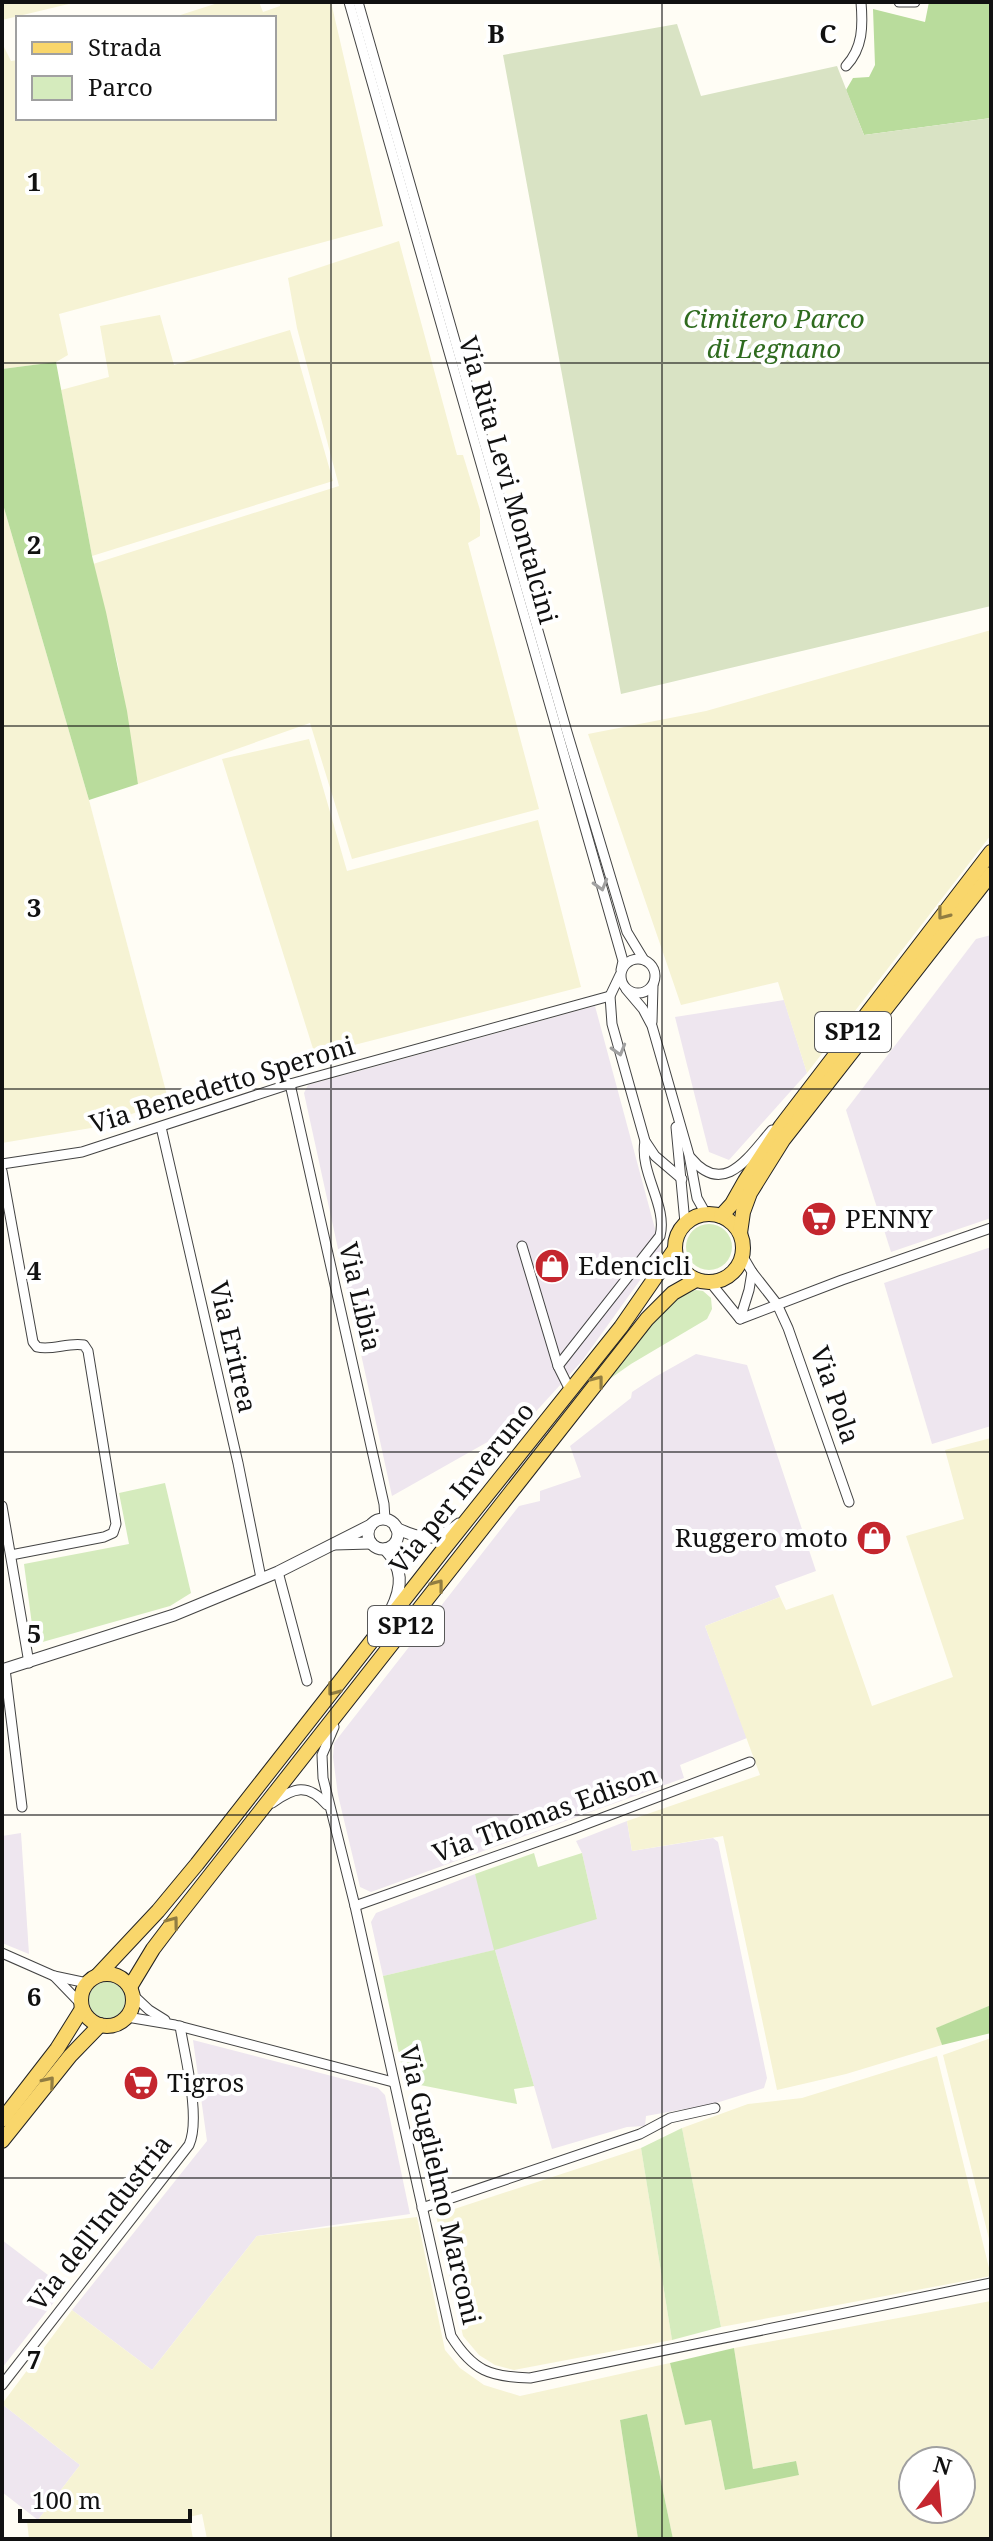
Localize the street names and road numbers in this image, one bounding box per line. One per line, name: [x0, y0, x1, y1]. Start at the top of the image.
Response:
street label: Via Rita Levi Montalcini: [451, 332, 567, 628]
road number: SP12: [815, 1012, 891, 1052]
street label: Via Benedetto Speroni: [85, 1027, 359, 1141]
street label: Via Libia: [331, 1239, 391, 1355]
street label: Via Eritrea: [201, 1277, 267, 1416]
street label: Via Pola: [803, 1341, 869, 1448]
street label: Via per Inveruno: [381, 1394, 542, 1581]
road number: SP12: [368, 1606, 444, 1646]
street label: Via Thomas Edison: [427, 1756, 662, 1870]
street label: Via Guglielmo Marconi: [391, 2042, 491, 2328]
street label: Via dell'Industria: [19, 2127, 179, 2318]

